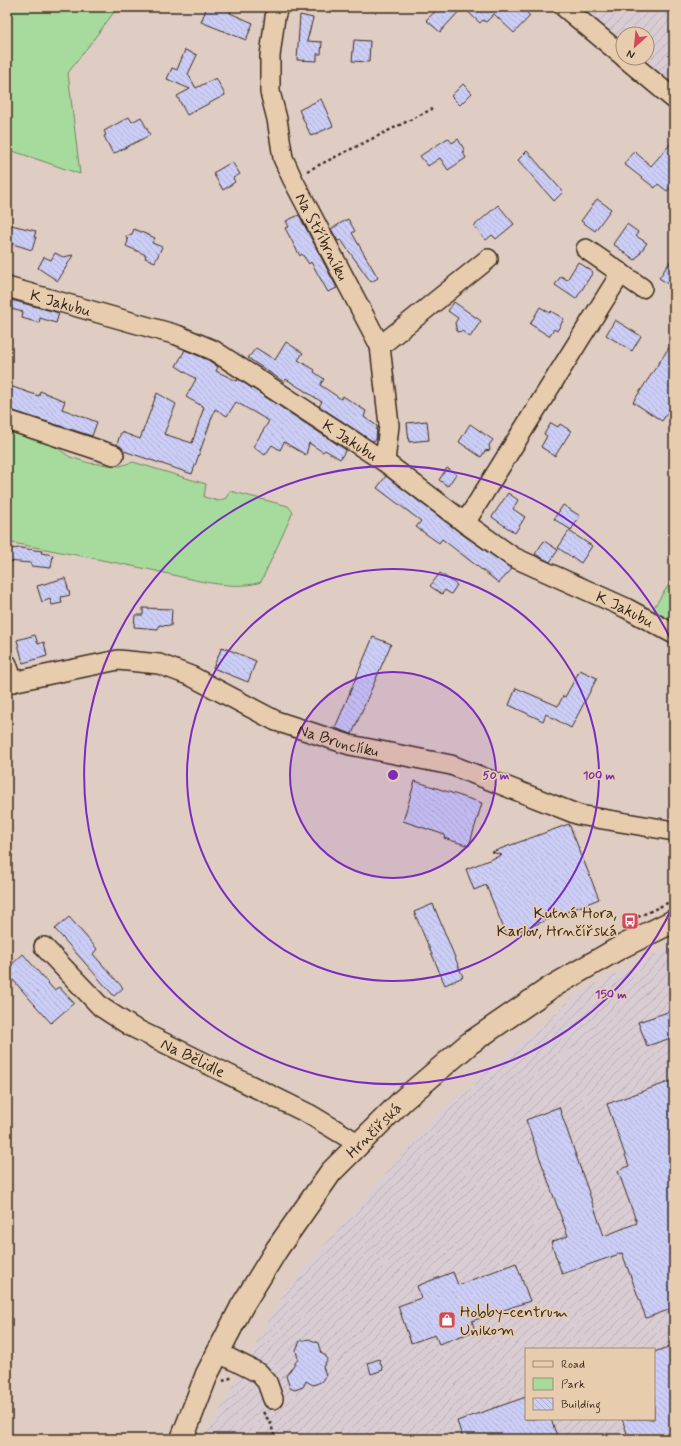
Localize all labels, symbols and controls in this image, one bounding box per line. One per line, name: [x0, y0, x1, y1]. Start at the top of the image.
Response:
north arrow: [615, 26, 655, 66]
text: N: [624, 46, 637, 62]
street label: Na Stříbrníku: [290, 190, 353, 284]
street label: K Jakubu: [28, 285, 94, 322]
street label: K Jakubu: [318, 415, 382, 467]
street label: K Jakubu: [592, 587, 658, 633]
street label: Na Brunclíku: [294, 720, 380, 762]
centre of rings: [386, 768, 400, 782]
text: 50 m: [483, 768, 510, 784]
text: 100 m: [583, 768, 616, 784]
place label: Kutná Hora, Karlov, Hrnčířská: [497, 903, 617, 942]
bus stop icon: Kutná Hora, Karlov, Hrnčířská: [620, 911, 640, 931]
text: 150 m: [595, 987, 627, 1003]
street label: Na Bělidle: [157, 1034, 229, 1083]
street label: Hrnčířská: [342, 1098, 407, 1163]
place label: Hobby-centrum Unikom: [460, 1302, 568, 1341]
shop icon: Hobby-centrum Unikom: [437, 1310, 457, 1330]
legend: [525, 1348, 655, 1420]
text: Road: [561, 1357, 585, 1373]
text: Park: [561, 1377, 585, 1393]
text: Building: [561, 1397, 601, 1414]

